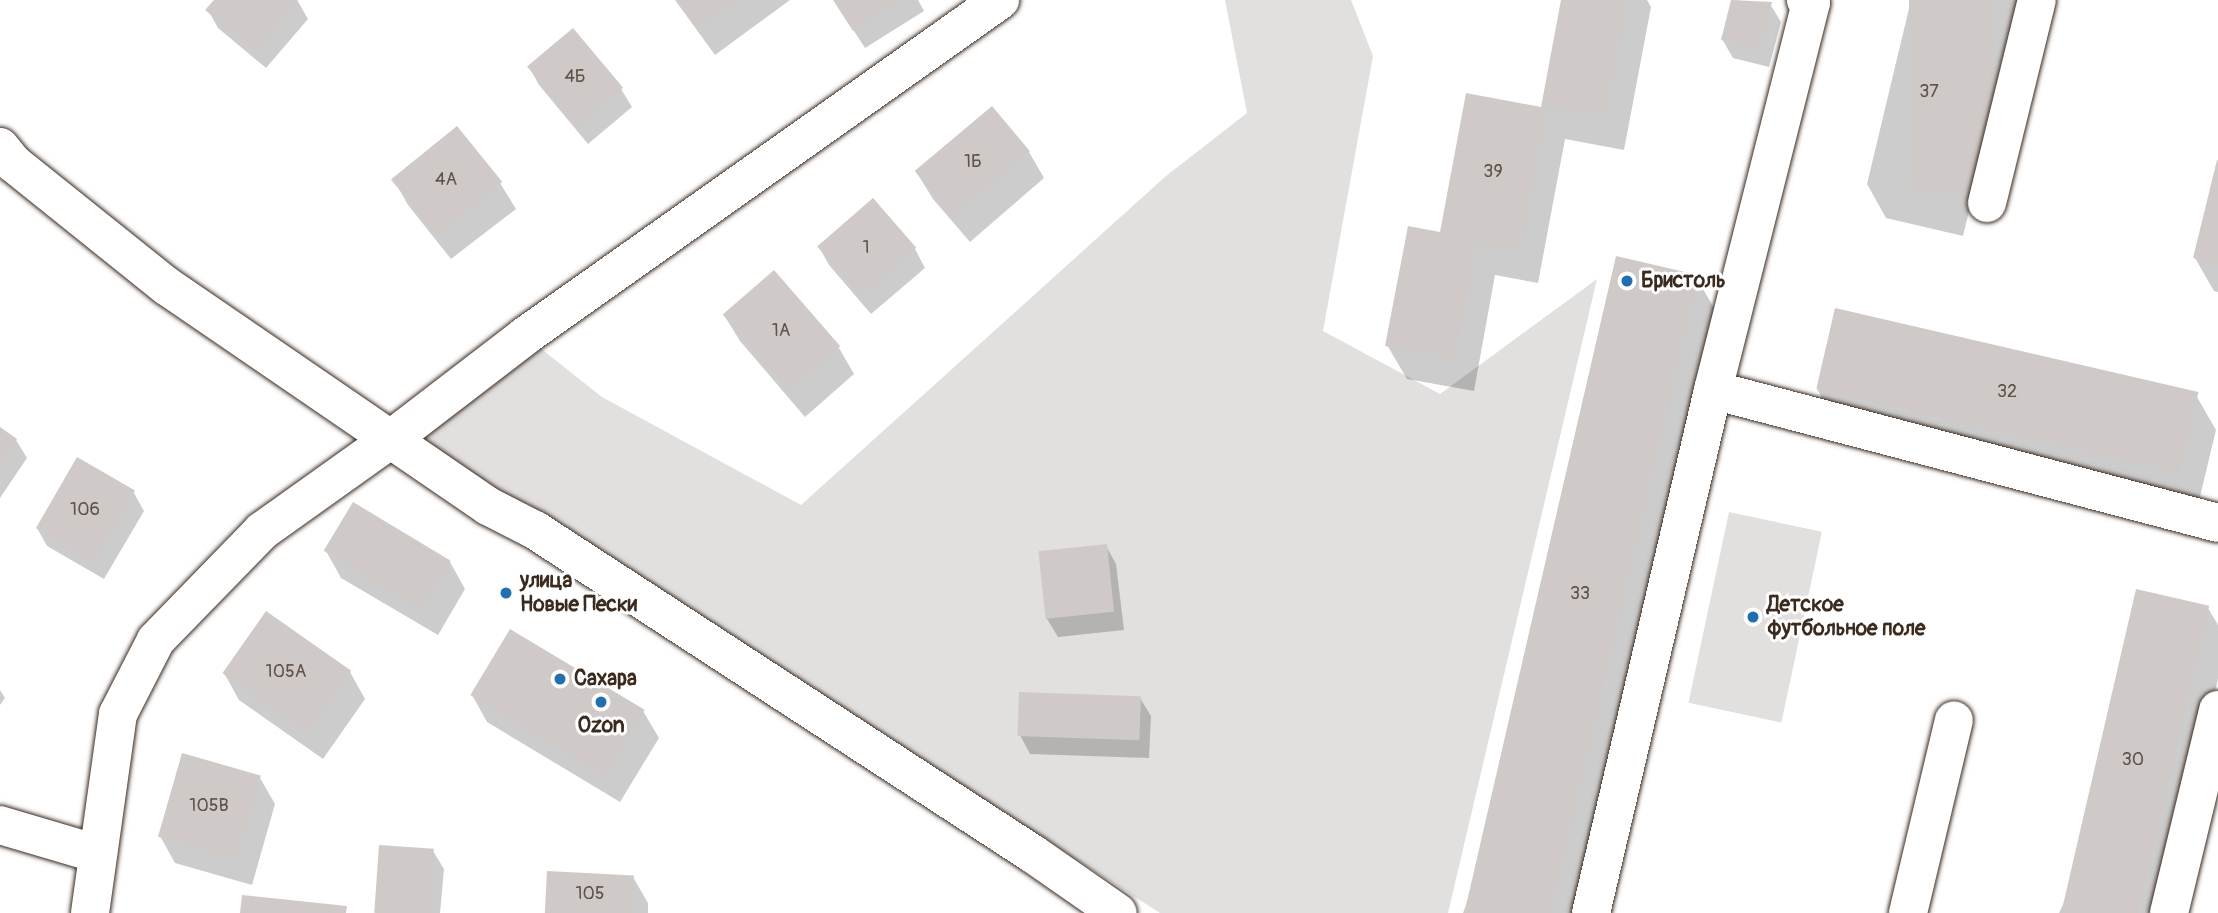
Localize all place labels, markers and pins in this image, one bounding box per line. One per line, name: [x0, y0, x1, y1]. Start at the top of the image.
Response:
place label: Бристоль: [1641, 268, 1726, 294]
marker: Бристоль: [1619, 273, 1635, 289]
place label: улица Новые Пески: [520, 568, 637, 618]
marker: улица Новые Пески: [498, 585, 514, 601]
place label: Детское футбольное поле: [1767, 592, 1925, 642]
marker: Детское футбольное поле: [1745, 609, 1761, 625]
place label: Сахара: [574, 666, 637, 692]
marker: Сахара: [552, 671, 568, 687]
marker: Ozon: [593, 694, 609, 710]
place label: Ozon: [577, 713, 625, 739]

